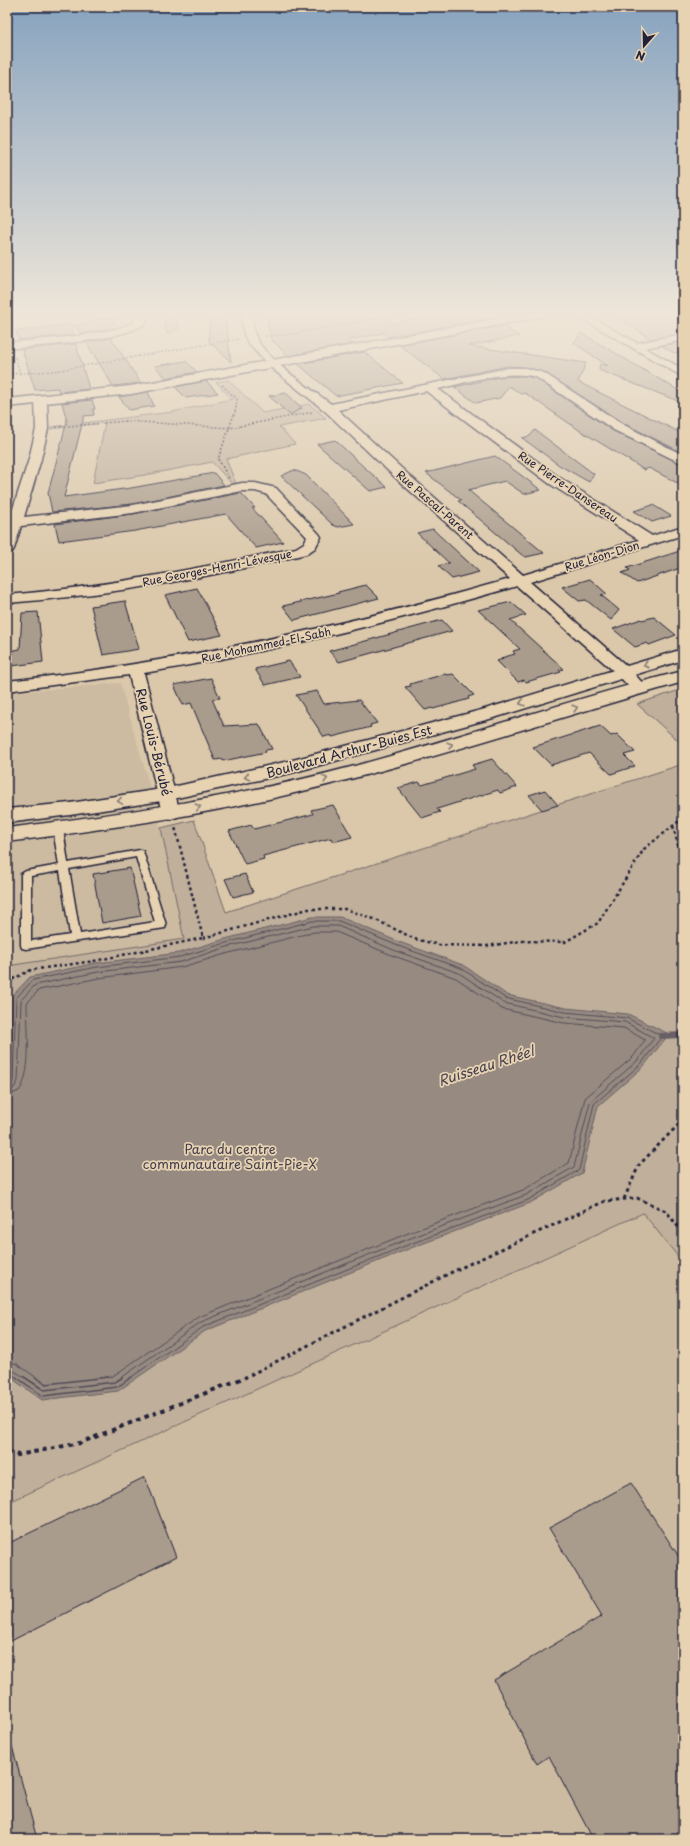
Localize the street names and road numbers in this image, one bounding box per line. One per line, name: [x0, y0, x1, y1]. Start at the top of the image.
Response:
street label: Rue Pierre-Dansereau: [515, 447, 622, 526]
street label: Rue Pascal-Parent: [393, 466, 478, 543]
street label: Rue Léon-Dion: [562, 536, 641, 575]
street label: Rue Georges-Henri-Lévesque: [141, 545, 293, 590]
street label: Rue Mohammed-El-Sabh: [199, 622, 332, 667]
street label: Rue Louis-Bérubé: [132, 686, 177, 798]
street label: Boulevard Arthur-Buies Est: [264, 719, 434, 782]

